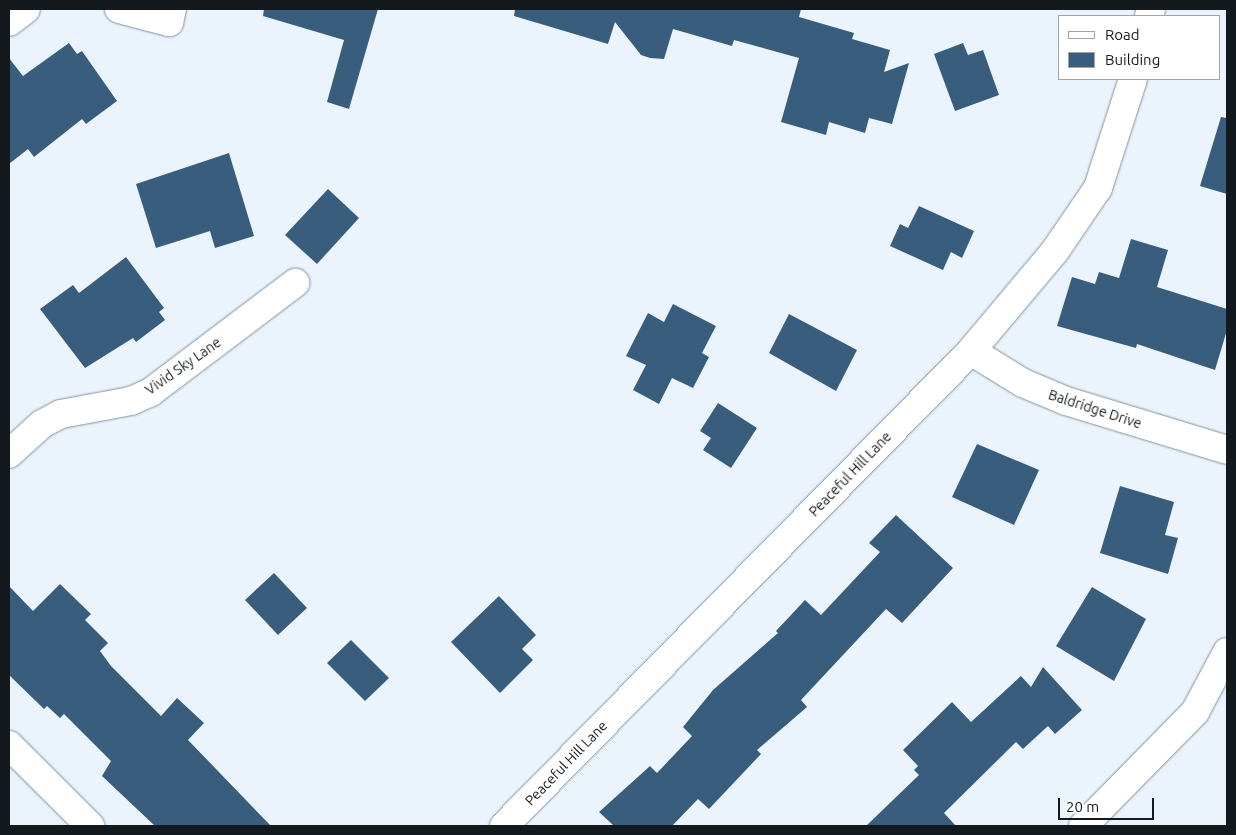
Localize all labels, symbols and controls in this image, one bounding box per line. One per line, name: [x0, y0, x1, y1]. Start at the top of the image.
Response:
legend: [1058, 15, 1221, 80]
text: Road: [1105, 26, 1140, 43]
text: Building: [1105, 51, 1160, 68]
street label: Vivid Sky Lane: [142, 334, 224, 398]
street label: Baldridge Drive: [1046, 386, 1144, 432]
street label: Peaceful Hill Lane: [805, 428, 895, 520]
street label: Peaceful Hill Lane: [521, 717, 611, 809]
scale bar: [1061, 788, 1157, 820]
text: 20 m: [1066, 798, 1099, 815]

